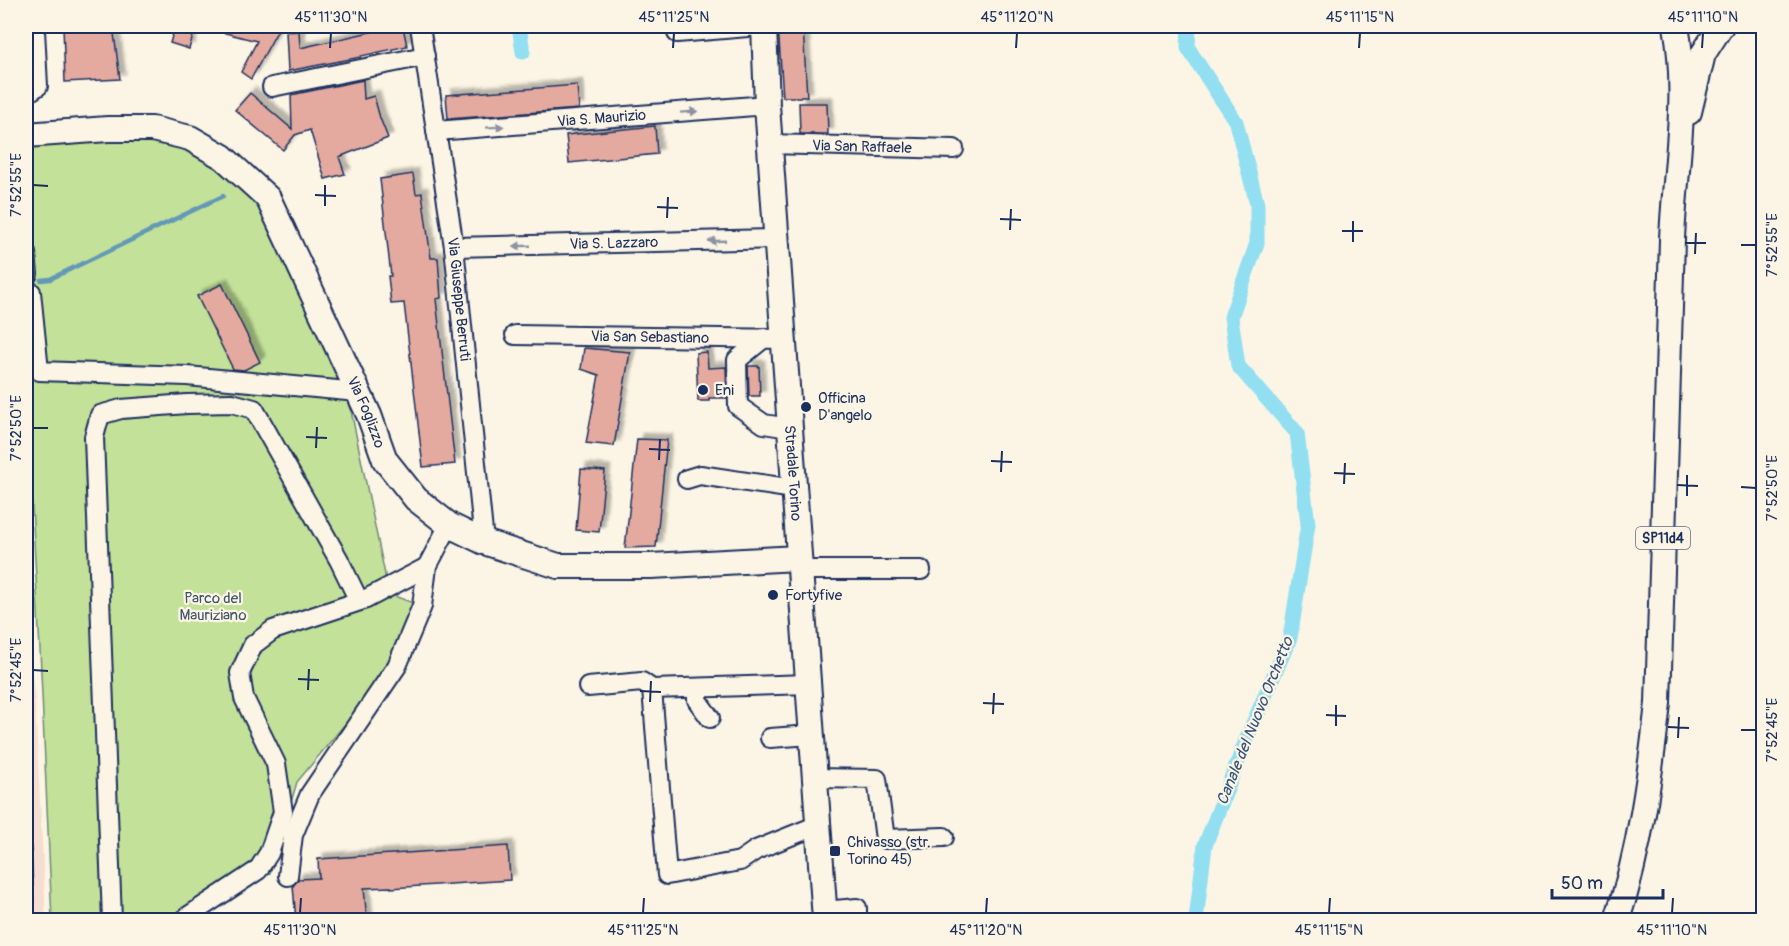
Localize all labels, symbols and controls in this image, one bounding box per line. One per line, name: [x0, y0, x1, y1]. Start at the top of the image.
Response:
text: 45°11'30"N: [295, 8, 367, 27]
text: 45°11'25"N: [639, 8, 709, 27]
text: 45°11'20"N: [981, 8, 1053, 27]
text: 45°11'15"N: [1326, 8, 1394, 27]
text: 45°11'10"N: [1668, 8, 1738, 27]
street label: Via S. Maurizio: [556, 105, 647, 131]
one-way arrow: [680, 107, 699, 116]
one-way arrow: [485, 122, 504, 132]
street label: Via San Raffaele: [812, 136, 913, 157]
text: 7°52'55"E: [7, 153, 26, 217]
text: 7°52'55"E: [1763, 213, 1782, 277]
street label: Via S. Lazzaro: [570, 232, 658, 254]
street label: Via Giuseppe Berruti: [443, 236, 475, 362]
one-way arrow: [708, 236, 727, 245]
one-way arrow: [513, 241, 532, 250]
street label: Via San Sebastiano: [591, 327, 709, 347]
street label: Via Foglizzo: [343, 373, 389, 451]
place label: Eni: [715, 381, 734, 400]
marker: Eni: [696, 383, 710, 397]
place label: Officina D'angelo: [818, 389, 872, 425]
text: 7°52'50"E: [7, 395, 26, 461]
marker: Officina D'angelo: [799, 400, 813, 414]
street label: Stradale Torino: [780, 424, 806, 522]
text: 7°52'50"E: [1763, 455, 1782, 521]
road number: SP11d4: [1636, 527, 1690, 549]
place label: Fortyfive: [785, 586, 843, 605]
marker: Fortyfive: [766, 588, 780, 602]
park label: Parco del Mauriziano: [180, 589, 246, 625]
water label: Canale del Nuovo Orchetto: [1212, 633, 1298, 808]
text: 7°52'45"E: [7, 637, 26, 702]
text: 7°52'45"E: [1763, 697, 1782, 762]
place label: Chivasso (str. Torino 45): [847, 833, 931, 869]
marker: Chivasso (str. Torino 45): [828, 844, 842, 858]
scale bar: [1552, 862, 1663, 900]
text: 50 m: [1561, 872, 1603, 895]
text: 45°11'30"N: [264, 921, 336, 940]
text: 45°11'25"N: [608, 921, 678, 940]
text: 45°11'20"N: [950, 921, 1022, 940]
text: 45°11'15"N: [1295, 921, 1363, 940]
text: 45°11'10"N: [1637, 921, 1707, 940]

